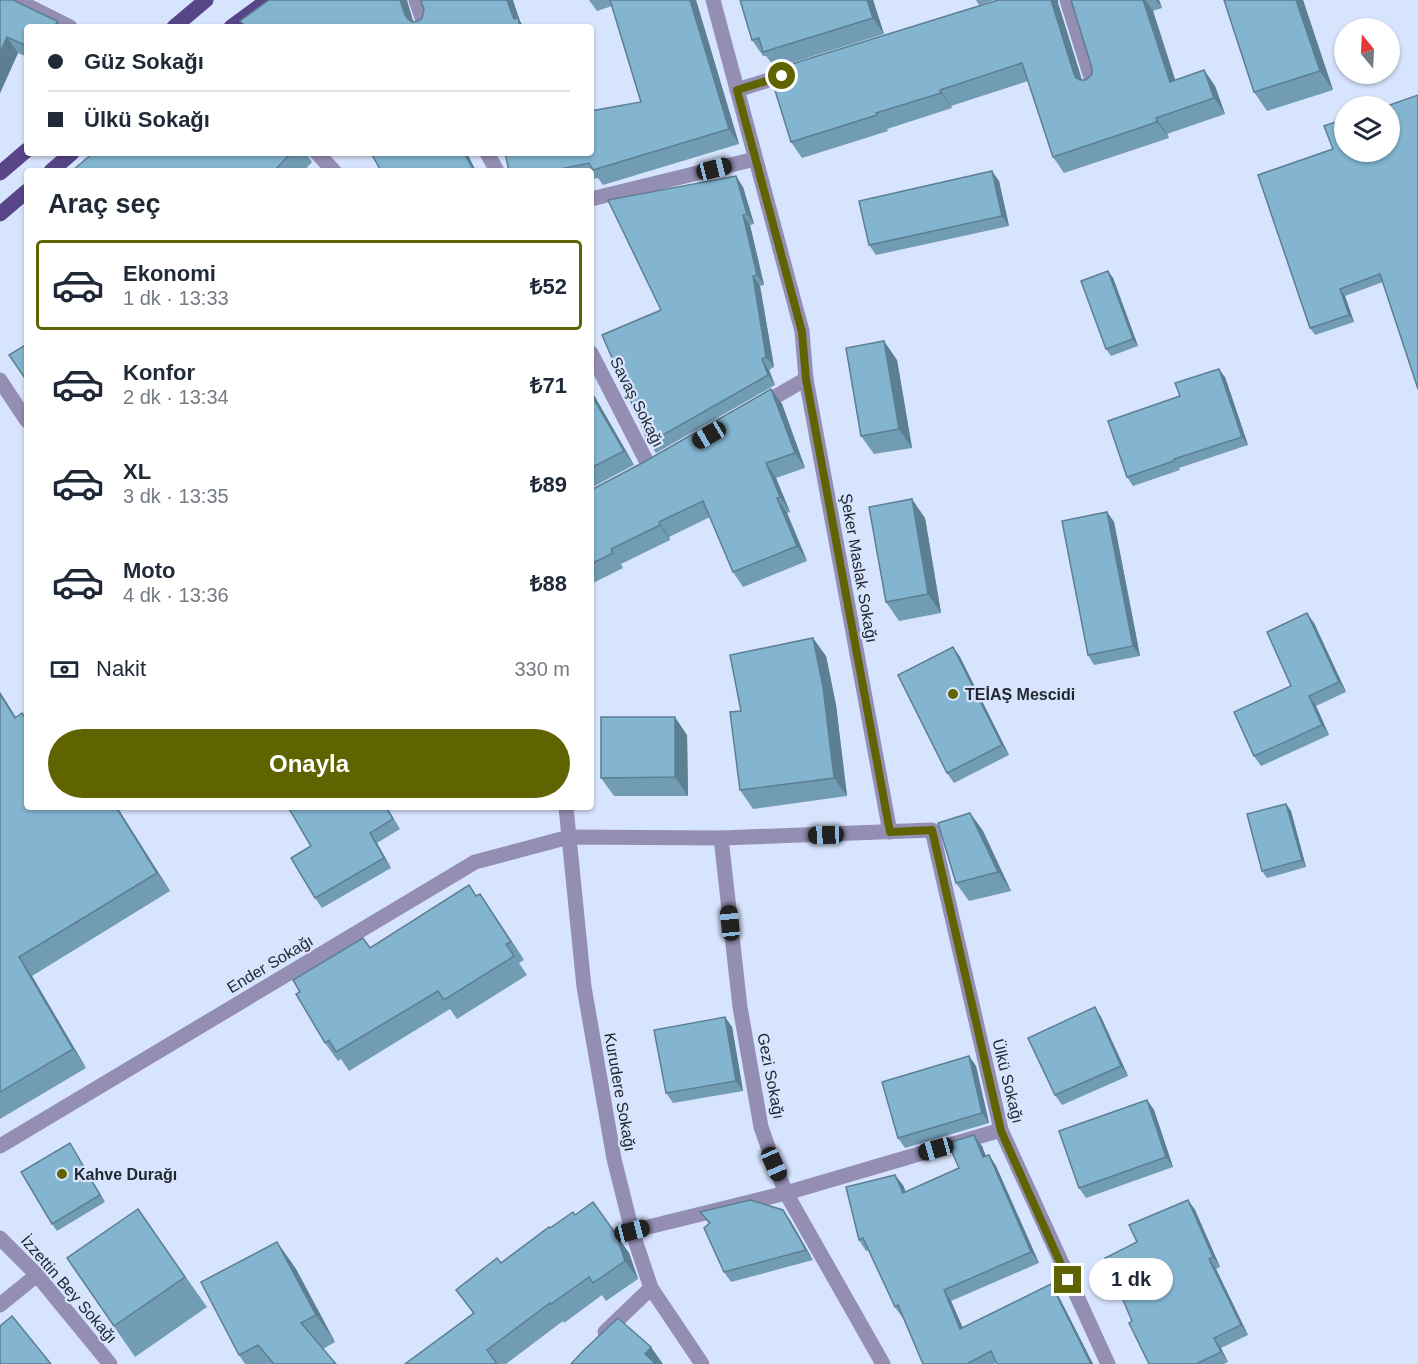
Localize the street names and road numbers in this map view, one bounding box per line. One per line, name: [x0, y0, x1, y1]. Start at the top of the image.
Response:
street label: Savaş Sokağı: [607, 354, 667, 450]
street label: Şeker Maslak Sokağı: [838, 492, 880, 644]
street label: Ender Sokağı: [224, 932, 316, 996]
street label: Kurudere Sokağı: [601, 1031, 639, 1153]
street label: Gezi Sokağı: [754, 1032, 788, 1120]
street label: Ülkü Sokağı: [989, 1037, 1027, 1125]
street label: İzzettin Bey Sokağı: [18, 1231, 121, 1346]

